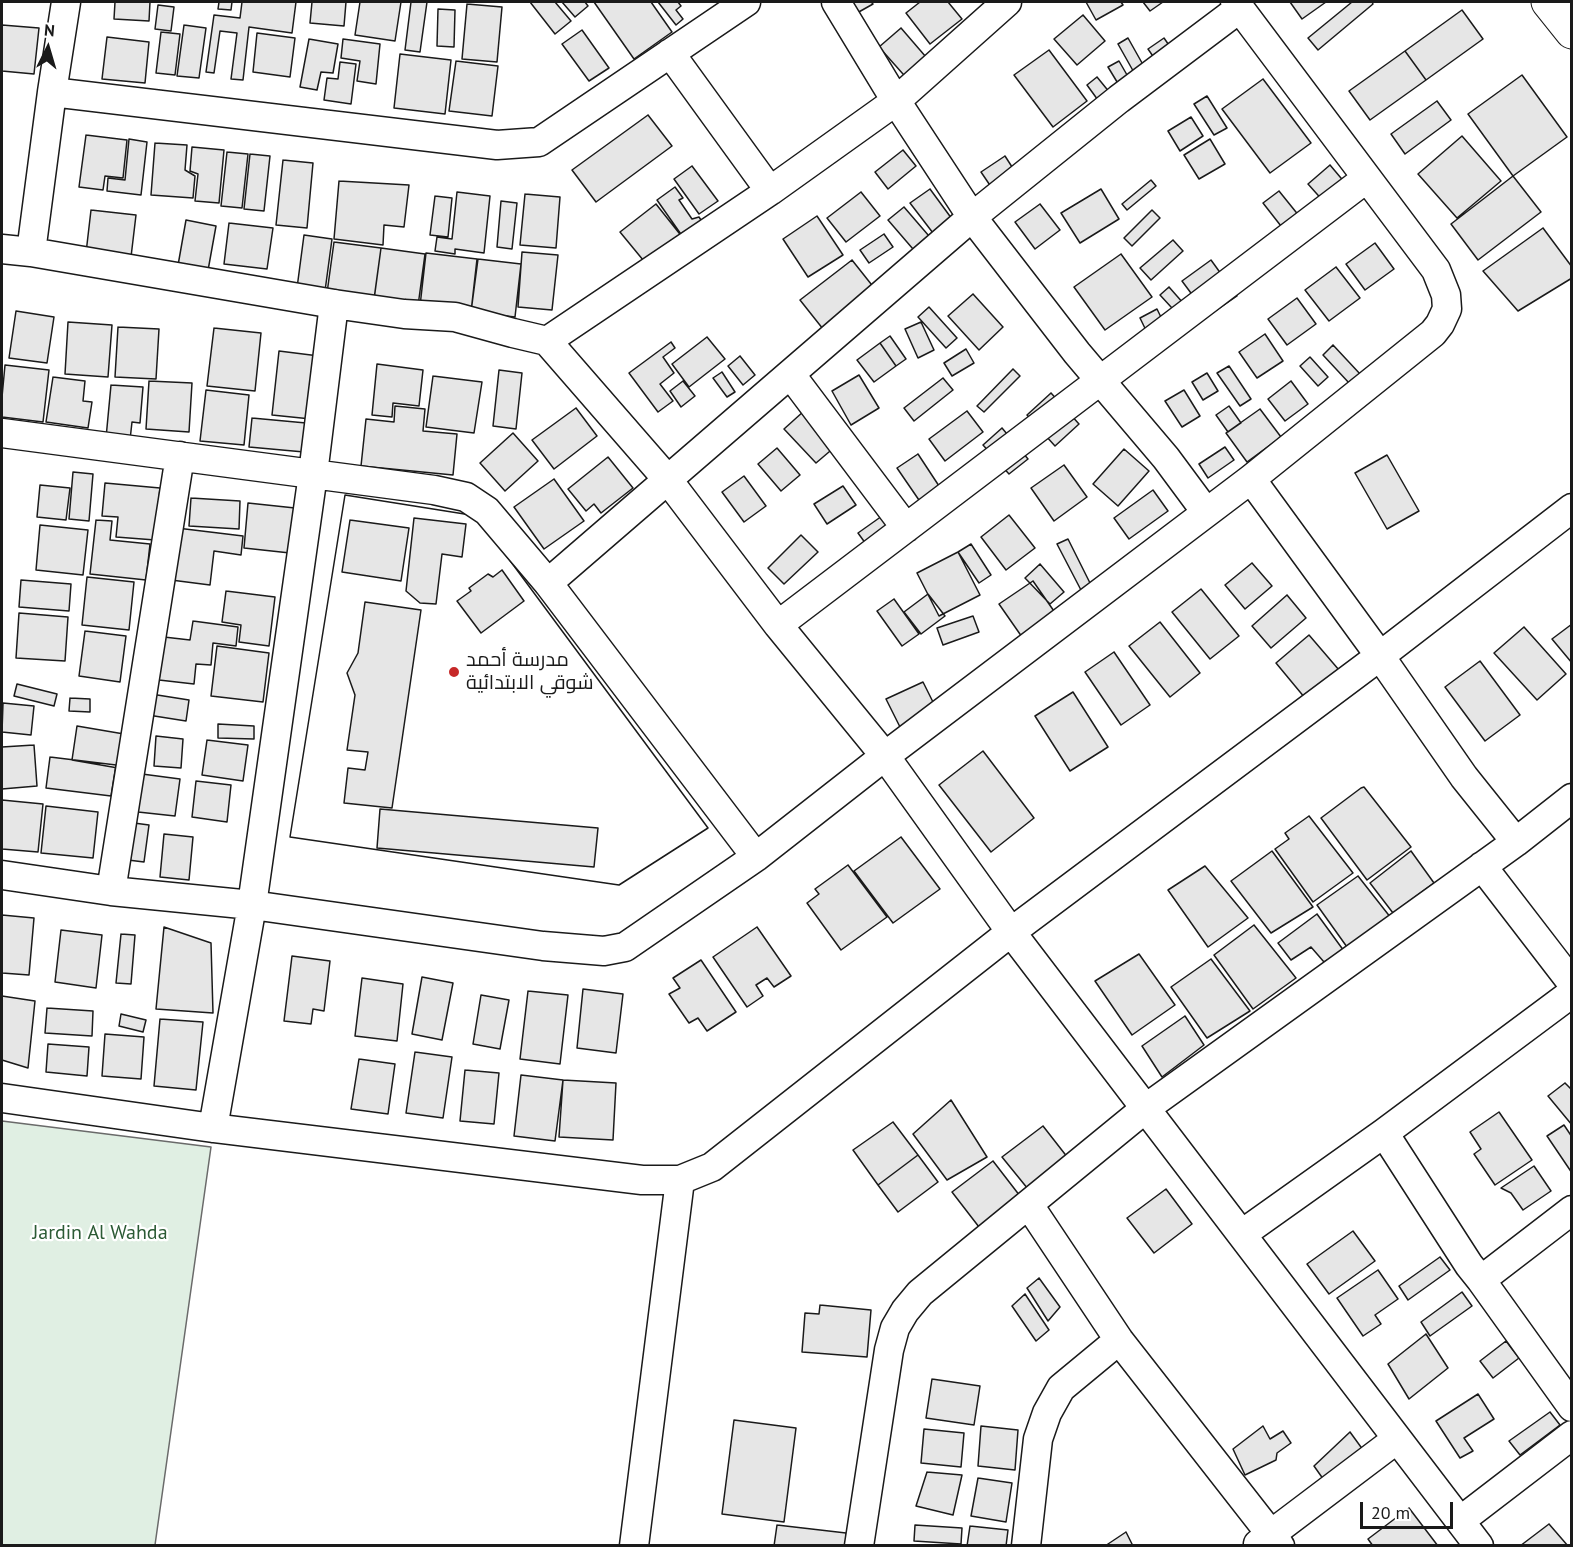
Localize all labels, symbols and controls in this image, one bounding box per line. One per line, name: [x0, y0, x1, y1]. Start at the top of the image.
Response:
north arrow: [18, 18, 78, 78]
text: N: [43, 20, 56, 40]
place label: مدرسة أحمد شوقي الابتدائية: [466, 648, 594, 695]
marker: مدرسة أحمد شوقي الابتدائية: [447, 665, 461, 679]
park label: Jardin Al Wahda: [32, 1221, 168, 1245]
scale bar: [1363, 1490, 1456, 1528]
text: 20 m: [1371, 1501, 1410, 1524]

